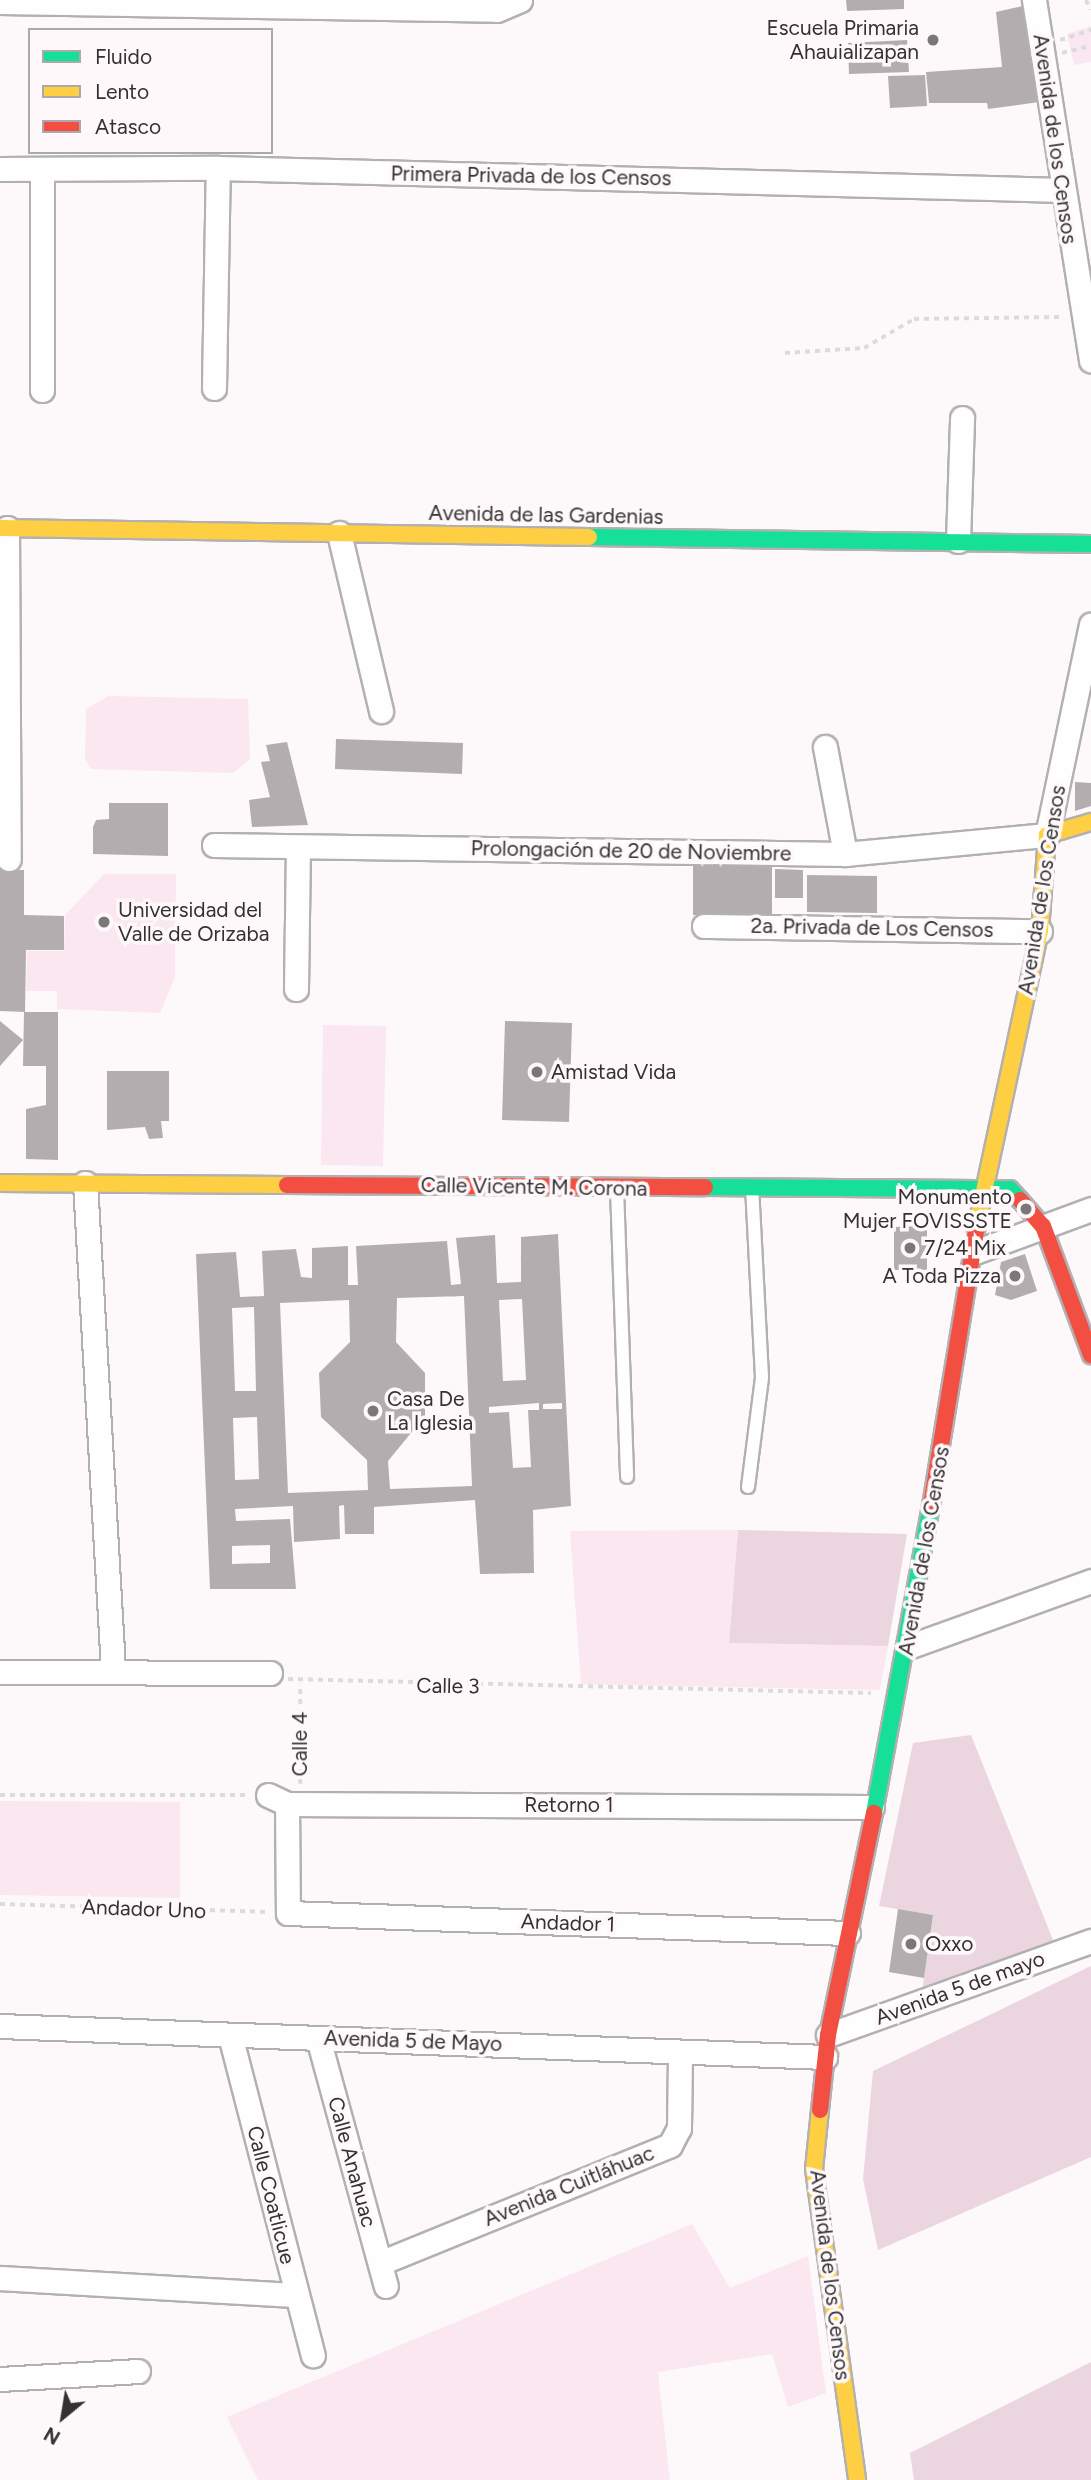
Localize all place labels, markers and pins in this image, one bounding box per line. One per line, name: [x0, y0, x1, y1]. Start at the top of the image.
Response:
place label: Escuela Primaria Ahauializapan: [766, 15, 919, 65]
marker: Escuela Primaria Ahauializapan: [925, 32, 941, 48]
place label: Universidad del Valle de Orizaba: [118, 897, 270, 947]
marker: Universidad del Valle de Orizaba: [96, 914, 112, 930]
place label: Amistad Vida: [551, 1059, 676, 1085]
marker: Amistad Vida: [529, 1064, 545, 1080]
place label: Monumento Mujer FOVISSSTE: [843, 1184, 1012, 1234]
marker: Monumento Mujer FOVISSSTE: [1018, 1201, 1034, 1217]
place label: 7/24 Mix: [924, 1235, 1006, 1261]
marker: 7/24 Mix: [902, 1240, 918, 1256]
place label: A Toda Pizza: [883, 1263, 1001, 1289]
marker: A Toda Pizza: [1007, 1268, 1023, 1284]
place label: Casa De La Iglesia: [387, 1386, 473, 1436]
marker: Casa De La Iglesia: [365, 1403, 381, 1419]
place label: Oxxo: [925, 1931, 973, 1957]
marker: Oxxo: [903, 1936, 919, 1952]

